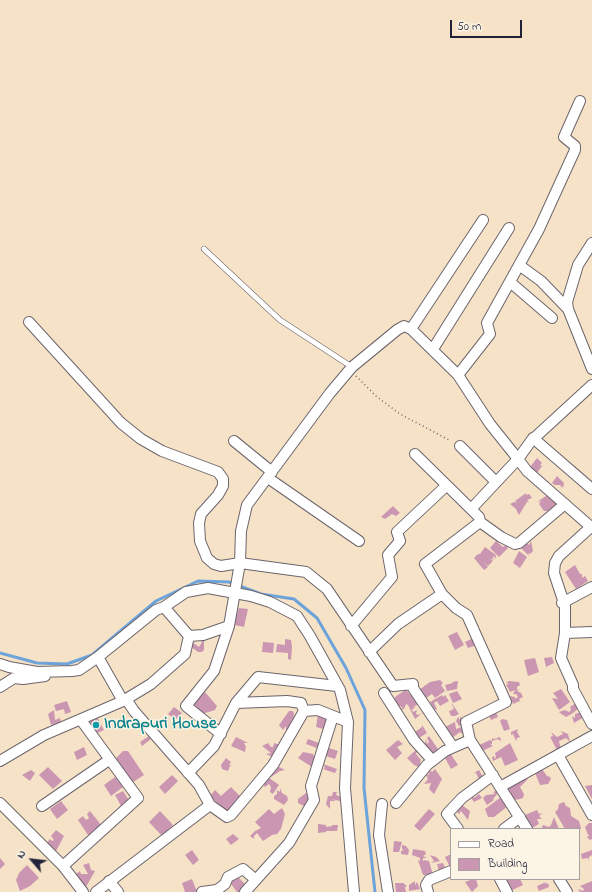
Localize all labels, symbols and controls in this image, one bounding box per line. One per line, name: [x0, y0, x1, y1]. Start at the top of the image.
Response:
scale bar: [452, 12, 524, 38]
text: 50 m: [457, 18, 481, 36]
place label: Indrapuri House: [104, 715, 217, 735]
marker: Indrapuri House: [91, 720, 101, 730]
legend: [450, 828, 580, 880]
text: Road: [488, 835, 514, 853]
north arrow: [12, 840, 52, 880]
text: N: [13, 847, 30, 861]
text: Building: [488, 855, 527, 873]

